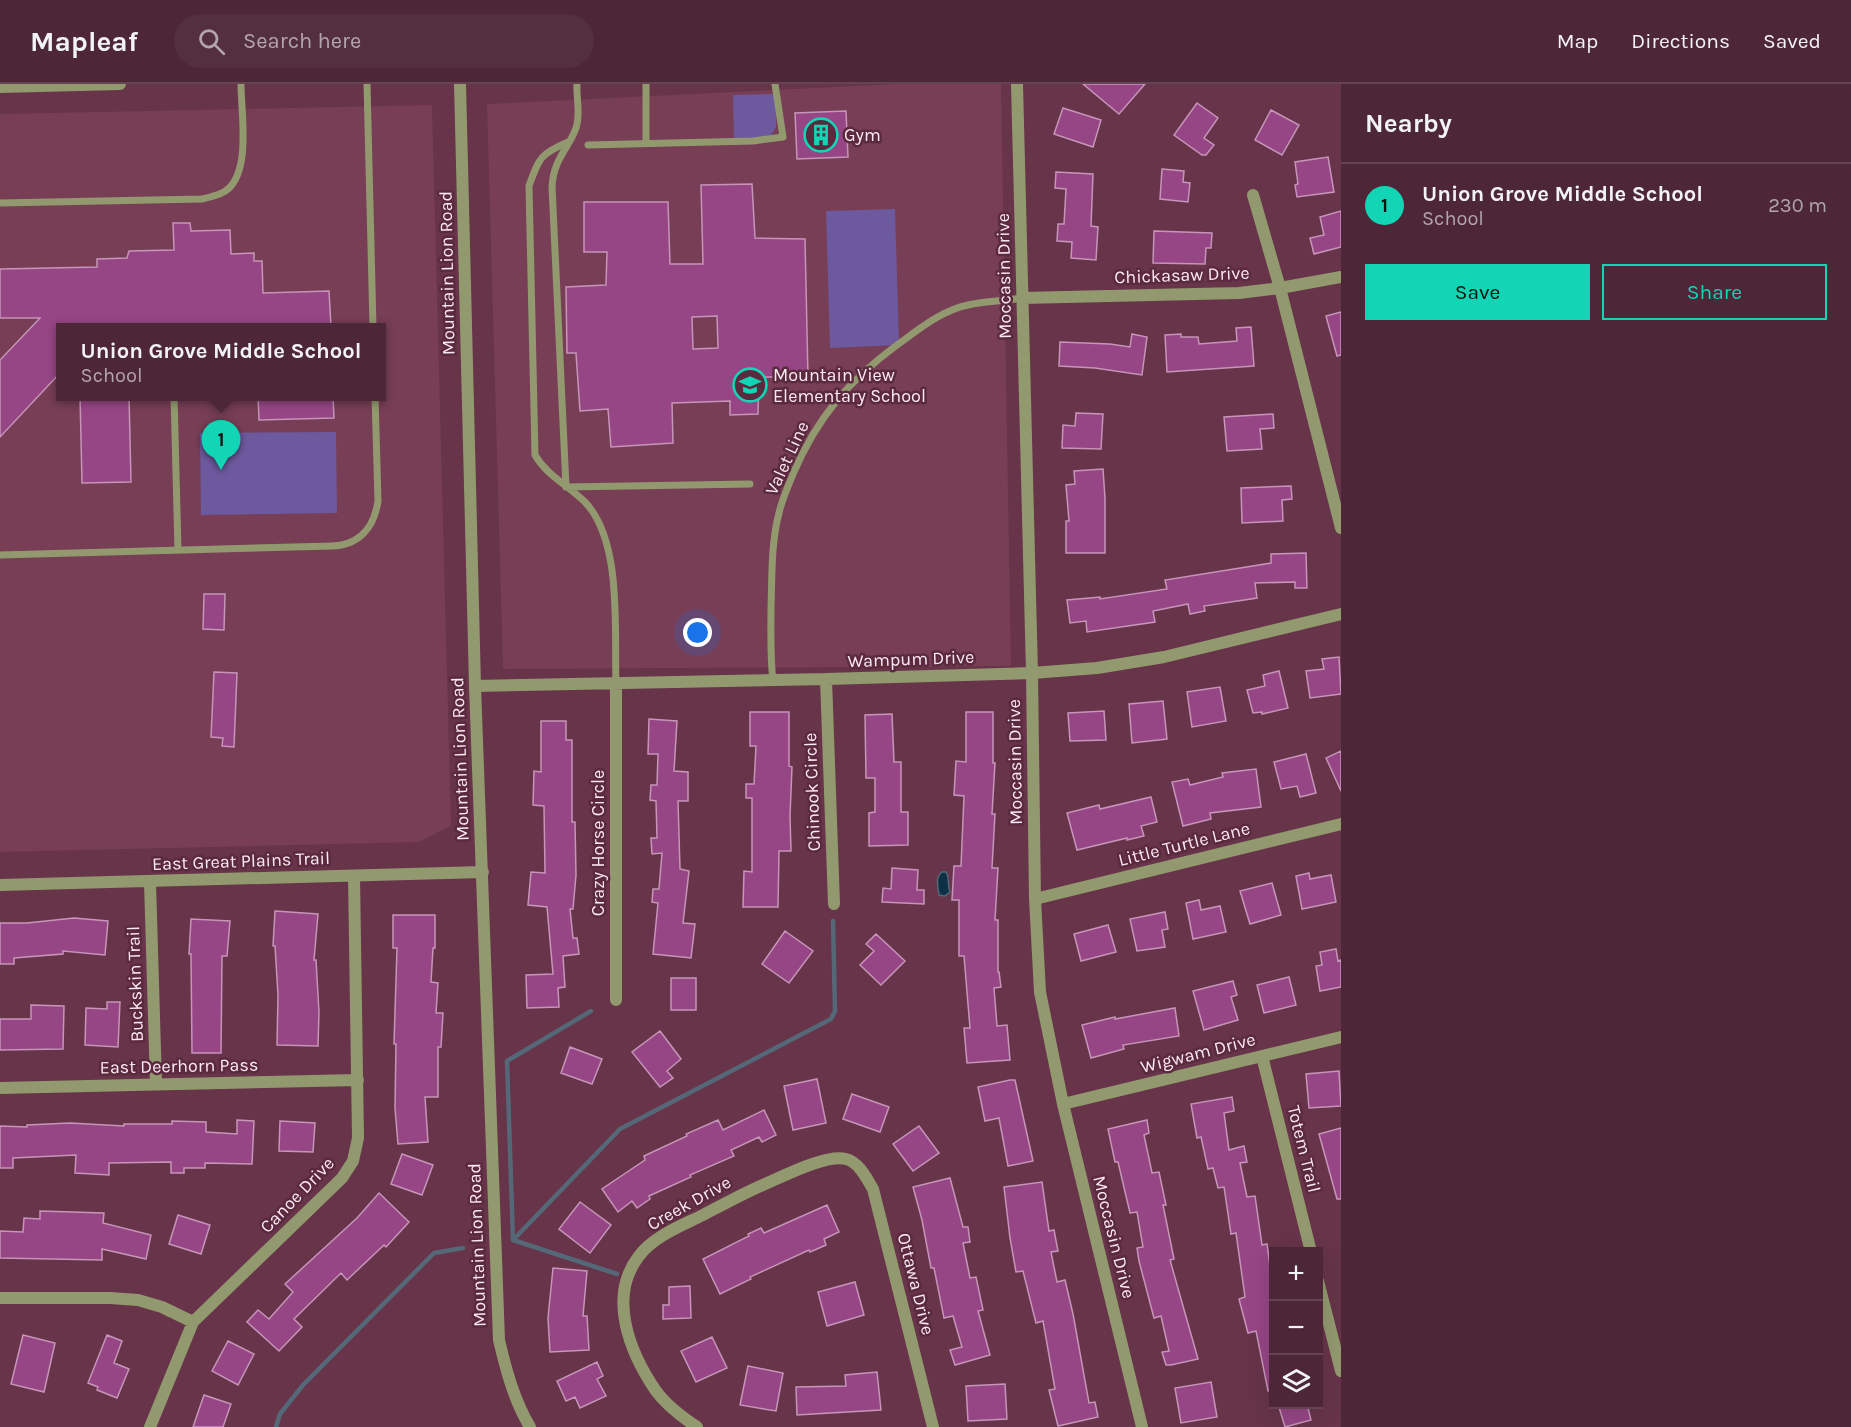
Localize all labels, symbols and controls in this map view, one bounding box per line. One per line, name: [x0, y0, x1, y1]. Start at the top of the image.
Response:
search box: [174, 14, 594, 68]
text: Mapleaf: [30, 25, 138, 58]
icon: search: [195, 25, 228, 58]
text: Search here: [243, 28, 361, 54]
text: Map: [1557, 29, 1598, 53]
text: Directions: [1631, 29, 1730, 53]
text: Saved: [1763, 29, 1821, 53]
text: Nearby: [1365, 108, 1452, 139]
building icon: Gym: [803, 117, 839, 153]
place label: Gym: [844, 124, 881, 146]
text: Union Grove Middle School: [1422, 181, 1703, 207]
street label: Mountain Lion Road: [435, 191, 459, 355]
text: 1: [1381, 194, 1388, 217]
text: 230 m: [1768, 194, 1827, 217]
text: School: [1422, 207, 1484, 230]
street label: Moccasin Drive: [992, 213, 1016, 339]
street label: Chickasaw Drive: [1114, 262, 1250, 288]
button: Save: [1365, 264, 1590, 320]
button: Share: [1602, 264, 1827, 320]
popup: [56, 323, 386, 401]
text: Union Grove Middle School: [81, 338, 361, 364]
text: School: [81, 364, 143, 387]
place label: Mountain View Elementary School: [773, 364, 926, 407]
school or university icon: Mountain View Elementary School: [732, 367, 768, 403]
street label: Valet Line: [760, 418, 814, 498]
pin: 1: [202, 420, 240, 470]
your location: [683, 618, 712, 647]
street label: Wampum Drive: [847, 646, 975, 672]
street label: Mountain Lion Road: [446, 677, 474, 841]
street label: Moccasin Drive: [1003, 699, 1027, 825]
street label: Chinook Circle: [799, 732, 825, 852]
street label: Crazy Horse Circle: [587, 770, 609, 916]
street label: Little Turtle Lane: [1116, 817, 1252, 871]
street label: East Great Plains Trail: [152, 847, 330, 875]
street label: Buckskin Trail: [122, 926, 148, 1042]
street label: Wigwam Drive: [1138, 1028, 1258, 1078]
street label: East Deerhorn Pass: [100, 1054, 258, 1078]
street label: Totem Trail: [1283, 1103, 1325, 1195]
street label: Canoe Drive: [255, 1152, 339, 1238]
street label: Mountain Lion Road: [463, 1163, 491, 1327]
street label: Creek Drive: [643, 1171, 735, 1235]
street label: Moccasin Drive: [1088, 1173, 1140, 1301]
street label: Ottawa Drive: [893, 1231, 939, 1337]
map controls: [1269, 1247, 1323, 1409]
button: +: [1269, 1247, 1323, 1301]
button: −: [1269, 1301, 1323, 1355]
button: layers: [1269, 1355, 1323, 1409]

